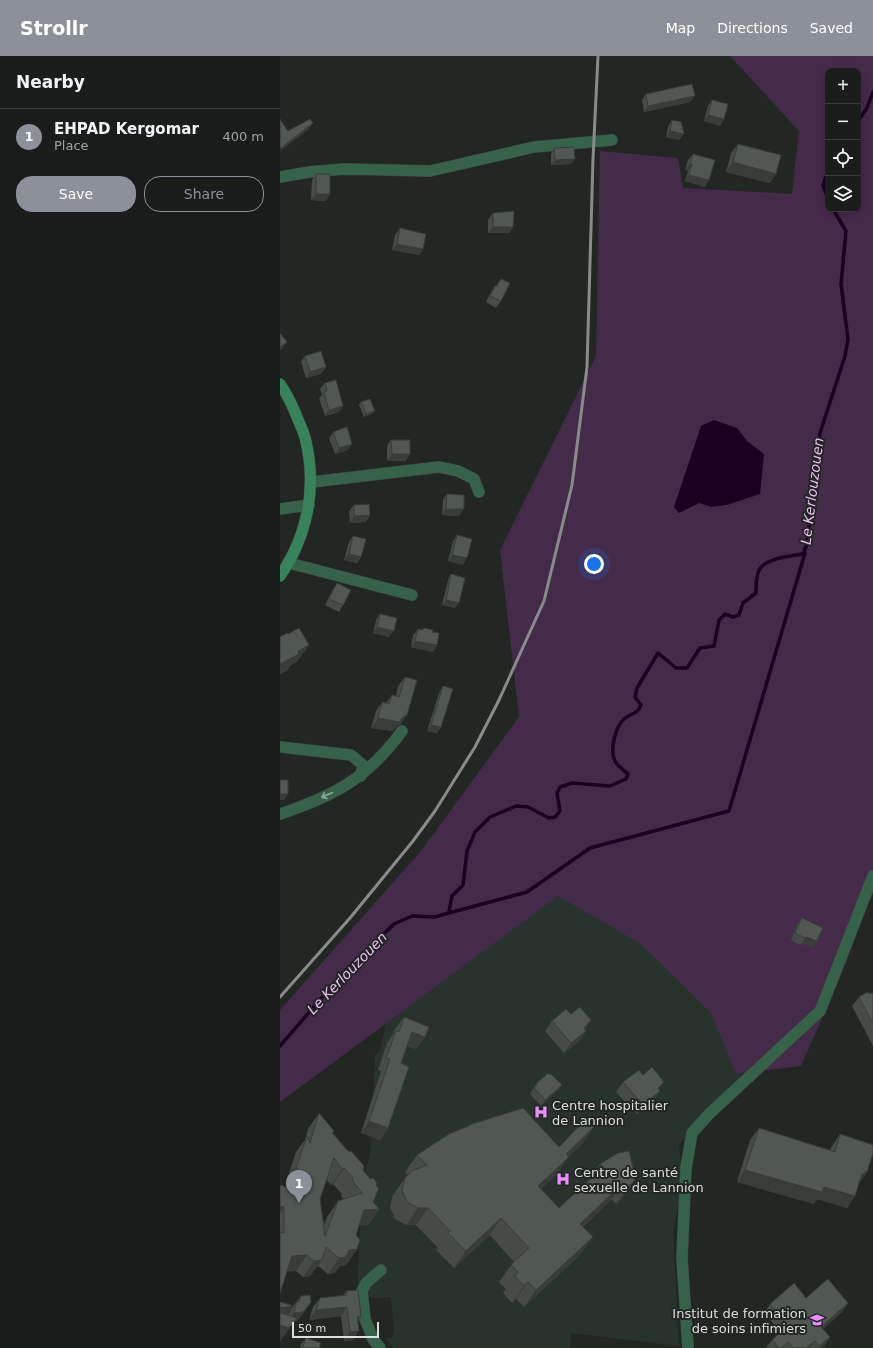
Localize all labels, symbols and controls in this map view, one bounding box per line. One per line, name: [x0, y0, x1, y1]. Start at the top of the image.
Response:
text: Strollr: [20, 17, 88, 39]
text: Map: [666, 20, 695, 36]
text: Directions: [717, 20, 788, 36]
text: Saved: [810, 20, 853, 36]
map controls: [825, 68, 861, 212]
button: +: [825, 68, 861, 104]
text: Nearby: [16, 72, 85, 92]
button: −: [825, 104, 861, 140]
text: EHPAD Kergomar: [54, 120, 199, 138]
text: 1: [24, 129, 34, 144]
text: 400 m: [222, 129, 264, 144]
text: Place: [54, 138, 89, 153]
button: locate: [825, 140, 861, 176]
button: Save: [16, 176, 136, 212]
button: Share: [144, 176, 264, 212]
button: layers: [825, 176, 861, 212]
water label: Le Kerlouzouen: [798, 437, 826, 545]
your location: [584, 554, 604, 574]
one-way arrow: [322, 792, 334, 799]
water label: Le Kerlouzouen: [304, 929, 390, 1017]
place label: Centre hospitalier de Lannion: [552, 1098, 669, 1128]
hospital icon: Centre hospitalier de Lannion: [533, 1104, 549, 1120]
place label: Centre de santé sexuelle de Lannion: [574, 1165, 704, 1195]
pin: 1: [286, 1170, 312, 1203]
hospital icon: Centre de santé sexuelle de Lannion: [555, 1171, 571, 1187]
place label: Institut de formation de soins infimiers: [672, 1306, 806, 1336]
school or university icon: Institut de formation de soins infimiers: [809, 1312, 825, 1328]
scale bar: [292, 1320, 379, 1339]
text: 50 m: [298, 1322, 326, 1335]

